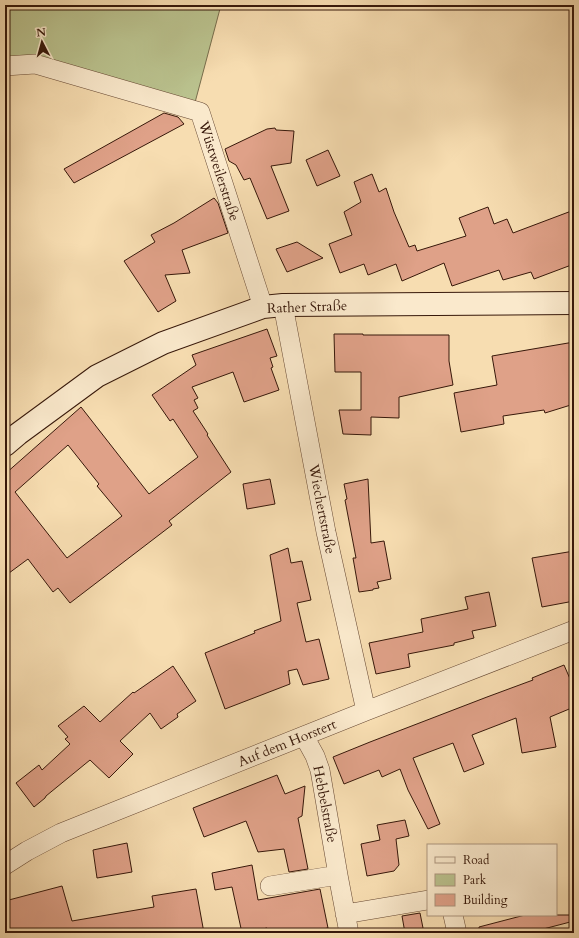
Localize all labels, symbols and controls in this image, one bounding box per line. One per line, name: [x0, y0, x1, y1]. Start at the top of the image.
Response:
north arrow: [22, 22, 62, 62]
text: N: [35, 25, 47, 41]
street label: Wüstweilerstraße: [194, 118, 244, 223]
street label: Rather Straße: [267, 296, 347, 318]
street label: Wiechertstraße: [304, 462, 340, 555]
street label: Auf dem Horstert: [235, 714, 340, 771]
street label: Hebbelstraße: [308, 764, 342, 844]
legend: [427, 844, 557, 916]
text: Road: [463, 852, 490, 868]
text: Park: [463, 872, 487, 888]
text: Building: [463, 892, 508, 908]

